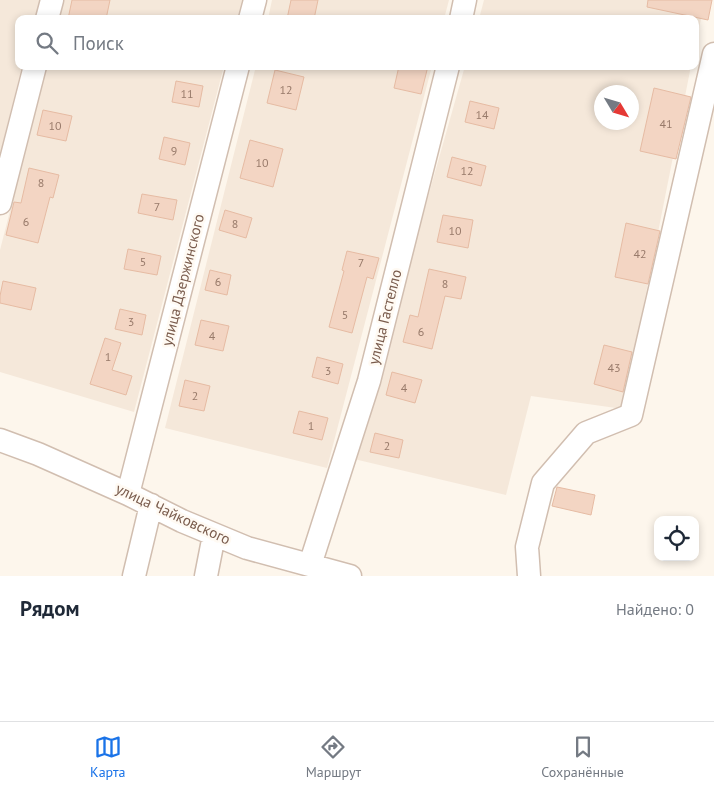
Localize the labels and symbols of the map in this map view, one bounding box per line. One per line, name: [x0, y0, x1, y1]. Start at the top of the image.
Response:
house number: 12: [279, 82, 293, 97]
north arrow: [594, 85, 639, 130]
house number: 11: [180, 86, 194, 101]
house number: 14: [475, 107, 489, 122]
house number: 41: [659, 116, 673, 131]
house number: 10: [48, 118, 62, 133]
house number: 9: [171, 143, 177, 158]
house number: 10: [255, 155, 269, 170]
house number: 12: [460, 163, 474, 178]
house number: 8: [38, 175, 44, 190]
house number: 7: [154, 199, 160, 214]
street label: улица Дзержинского: [157, 212, 208, 348]
house number: 6: [23, 214, 29, 229]
house number: 8: [232, 216, 238, 231]
house number: 10: [448, 223, 462, 238]
house number: 42: [633, 246, 647, 261]
house number: 5: [140, 254, 146, 269]
house number: 7: [358, 255, 364, 270]
street label: улица Гастелло: [364, 267, 405, 366]
house number: 6: [215, 274, 221, 289]
house number: 8: [442, 276, 448, 291]
house number: 5: [342, 307, 348, 322]
house number: 3: [128, 314, 134, 329]
house number: 6: [418, 324, 424, 339]
house number: 4: [209, 328, 216, 343]
house number: 1: [105, 349, 111, 364]
house number: 43: [607, 360, 621, 375]
house number: 3: [325, 363, 331, 378]
house number: 4: [401, 380, 408, 395]
house number: 2: [192, 388, 198, 403]
house number: 1: [308, 418, 314, 433]
house number: 2: [384, 438, 390, 453]
street label: улица Чайковского: [113, 479, 234, 548]

